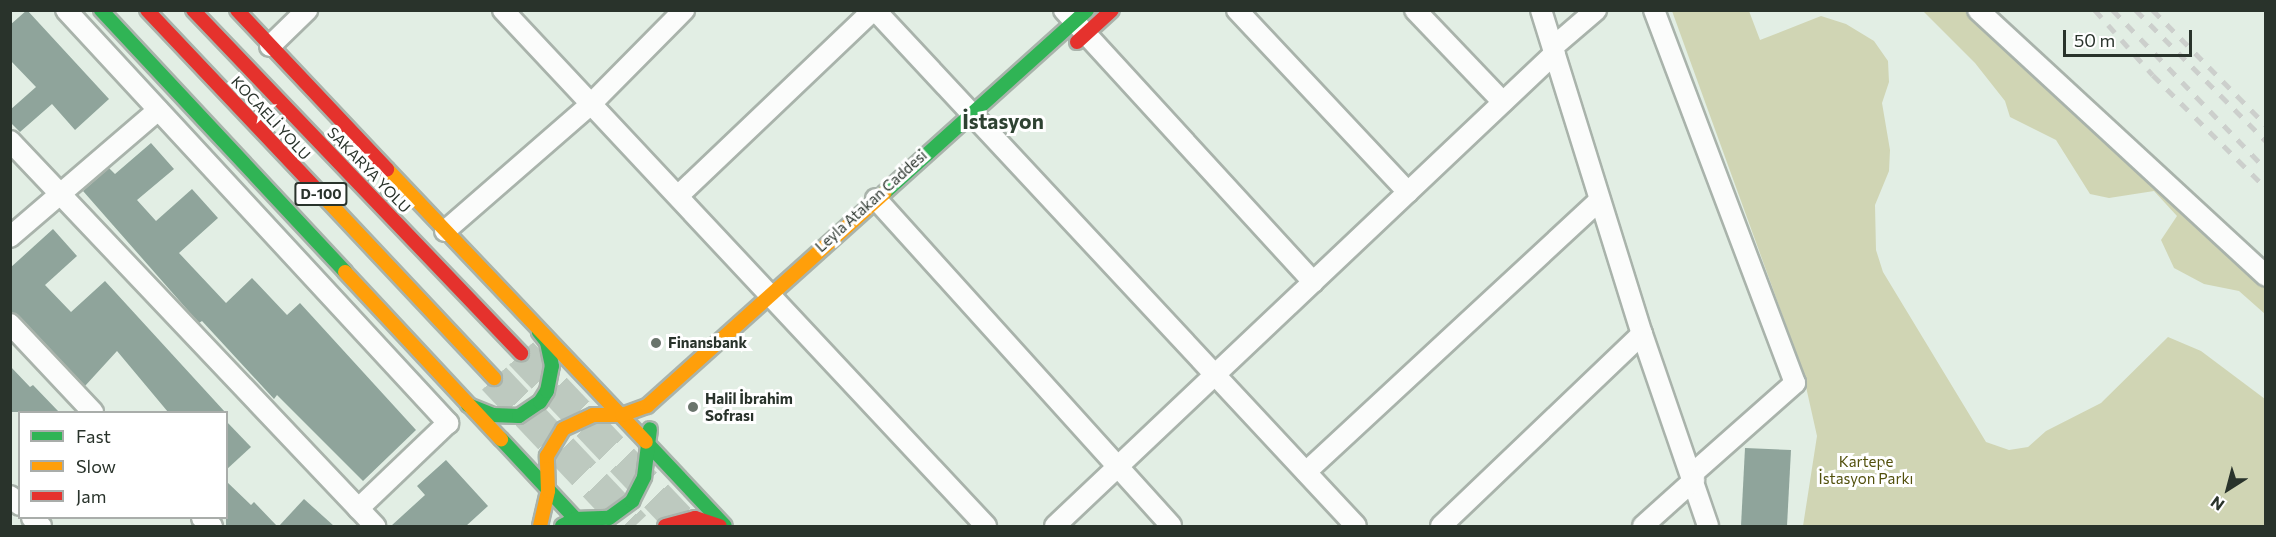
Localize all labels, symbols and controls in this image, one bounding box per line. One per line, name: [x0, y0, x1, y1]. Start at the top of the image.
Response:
scale bar: [2066, 18, 2195, 56]
text: 50 m: [2074, 29, 2115, 51]
street label: KOCAELİ YOLU: [228, 72, 314, 164]
district label: İstasyon: [962, 108, 1044, 134]
street label: SAKARYA YOLU: [324, 124, 414, 216]
street label: Leyla Atakan Caddesi: [812, 146, 930, 256]
road number: D-100: [294, 183, 348, 205]
place label: Finansbank: [668, 334, 747, 352]
marker: Finansbank: [649, 336, 663, 350]
place label: Halil İbrahim Sofrası: [705, 389, 793, 424]
marker: Halil İbrahim Sofrası: [686, 400, 700, 414]
legend: [18, 411, 228, 519]
text: Fast: [76, 425, 111, 447]
park label: Kartepe İstasyon Parkı: [1819, 452, 1913, 487]
text: Slow: [76, 455, 116, 477]
north arrow: [2198, 459, 2258, 519]
text: Jam: [76, 485, 106, 507]
text: N: [2207, 493, 2228, 515]

